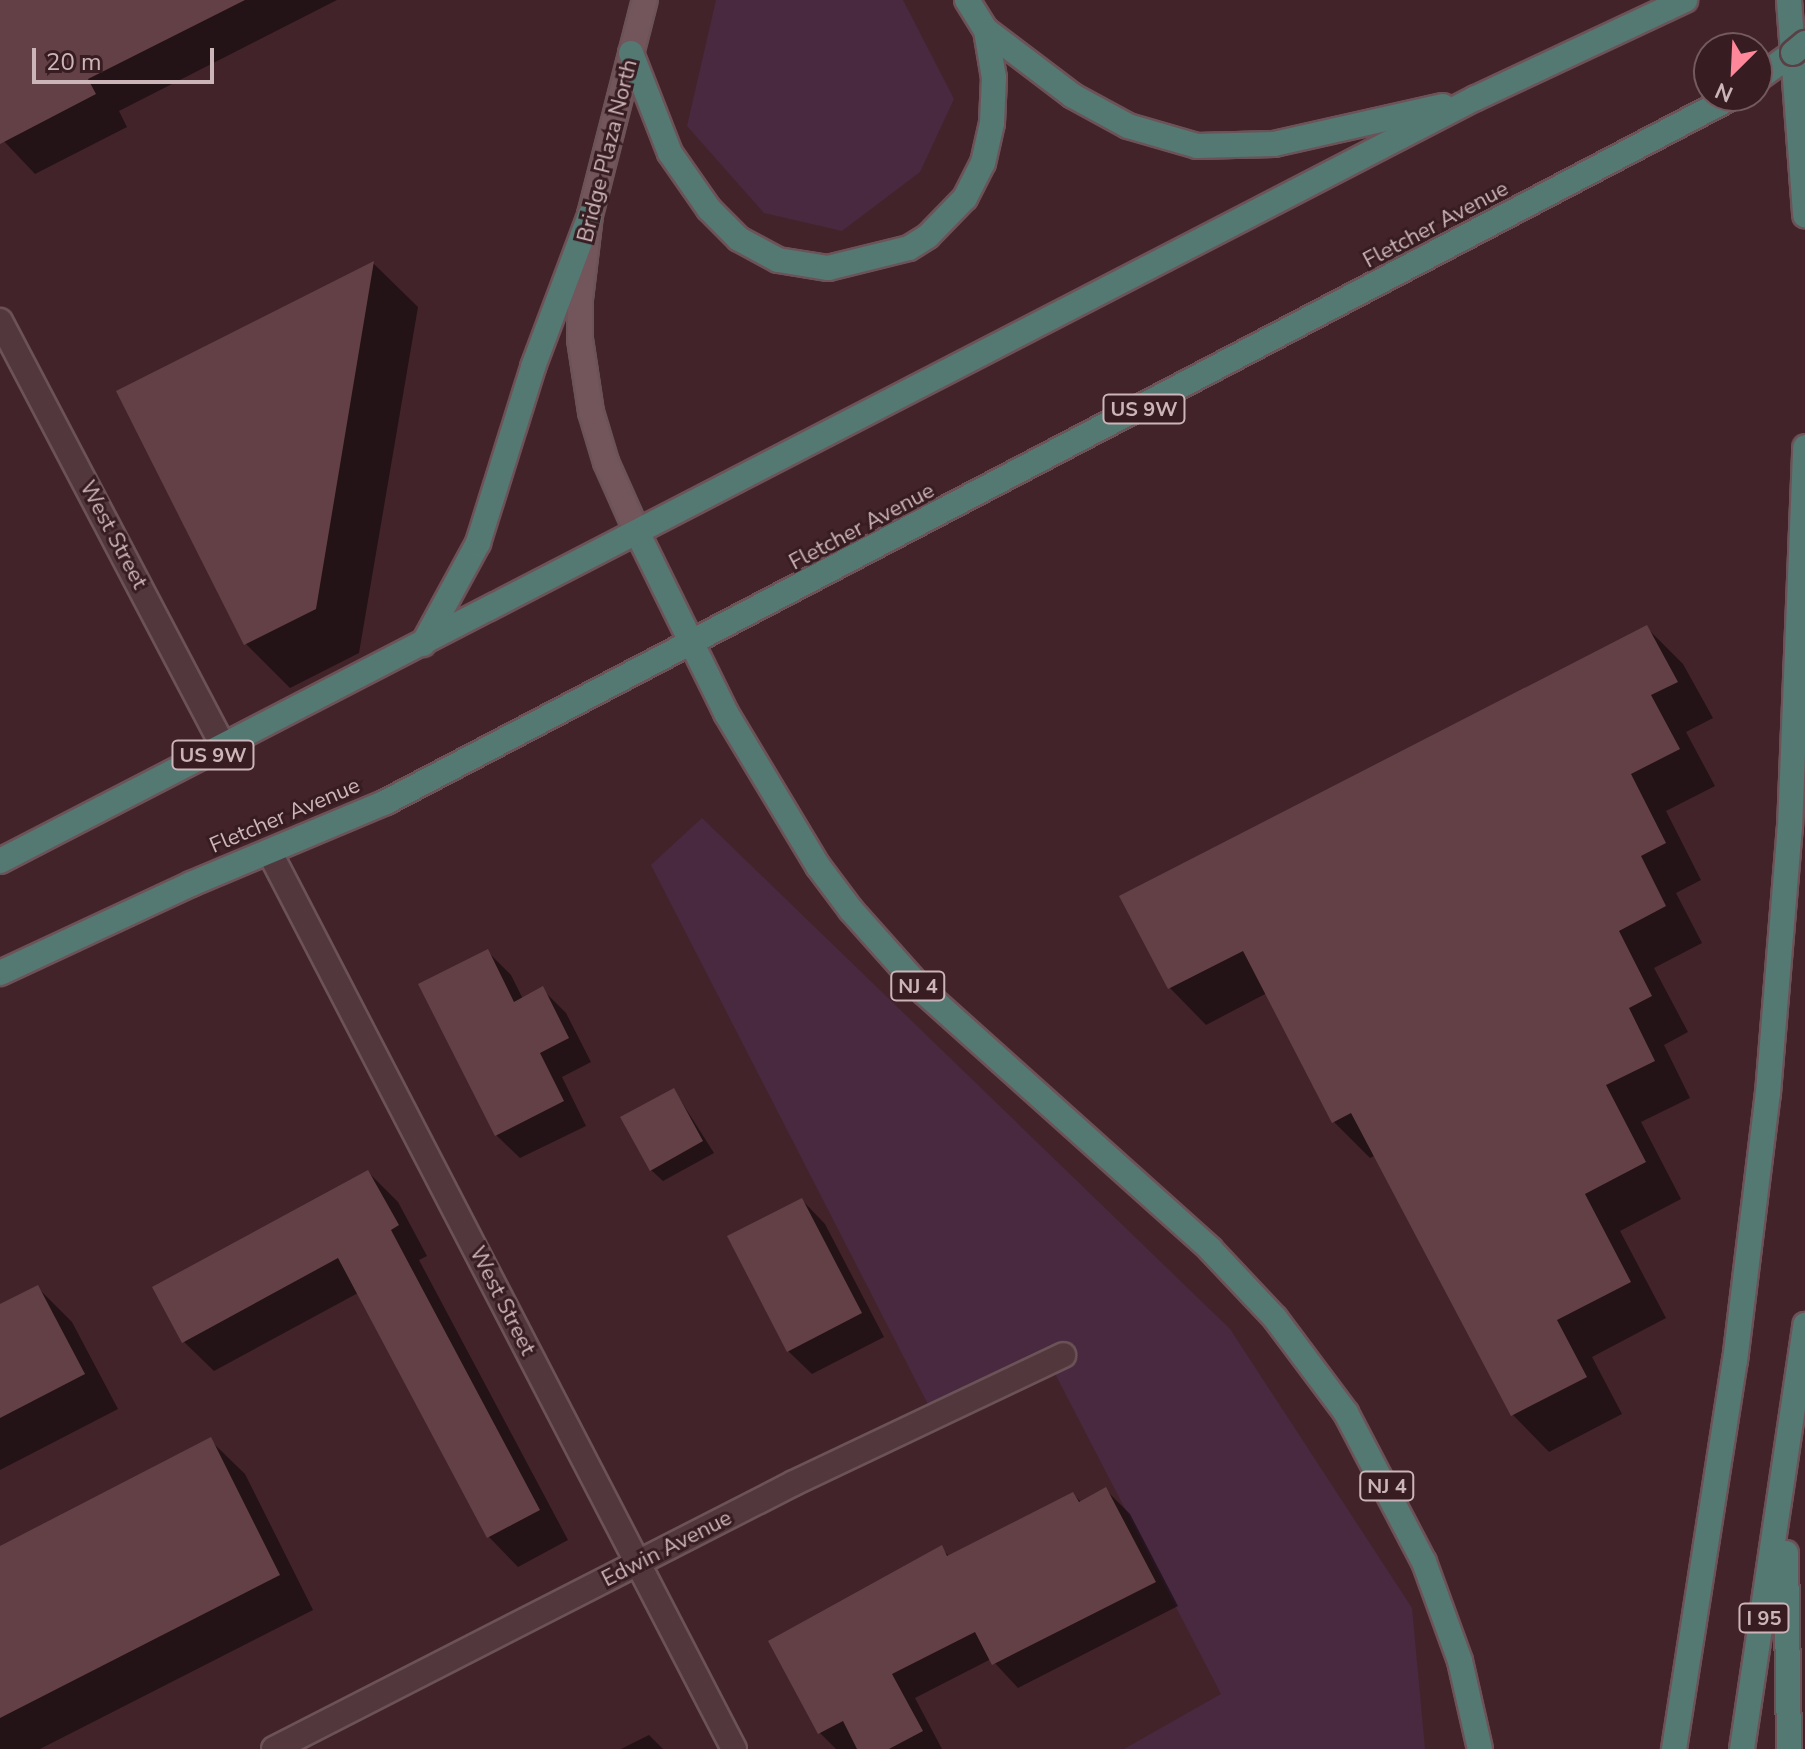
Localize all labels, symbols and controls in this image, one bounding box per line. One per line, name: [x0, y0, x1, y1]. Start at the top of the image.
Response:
scale bar: [36, 32, 218, 82]
north arrow: [1693, 32, 1773, 112]
text: 20 m: [46, 46, 102, 78]
street label: Bridge Plaza North: [573, 57, 643, 245]
text: N: [1710, 75, 1738, 109]
street label: Fletcher Avenue: [1359, 176, 1513, 274]
road number: US 9W: [1102, 393, 1186, 425]
street label: West Street: [74, 476, 152, 594]
street label: Fletcher Avenue: [785, 478, 939, 576]
road number: US 9W: [171, 739, 255, 771]
street label: Fletcher Avenue: [206, 772, 364, 860]
road number: NJ 4: [890, 970, 946, 1002]
street label: West Street: [463, 1242, 541, 1360]
road number: NJ 4: [1359, 1470, 1415, 1502]
street label: Edwin Avenue: [598, 1505, 736, 1593]
road number: I 95: [1738, 1602, 1790, 1634]

